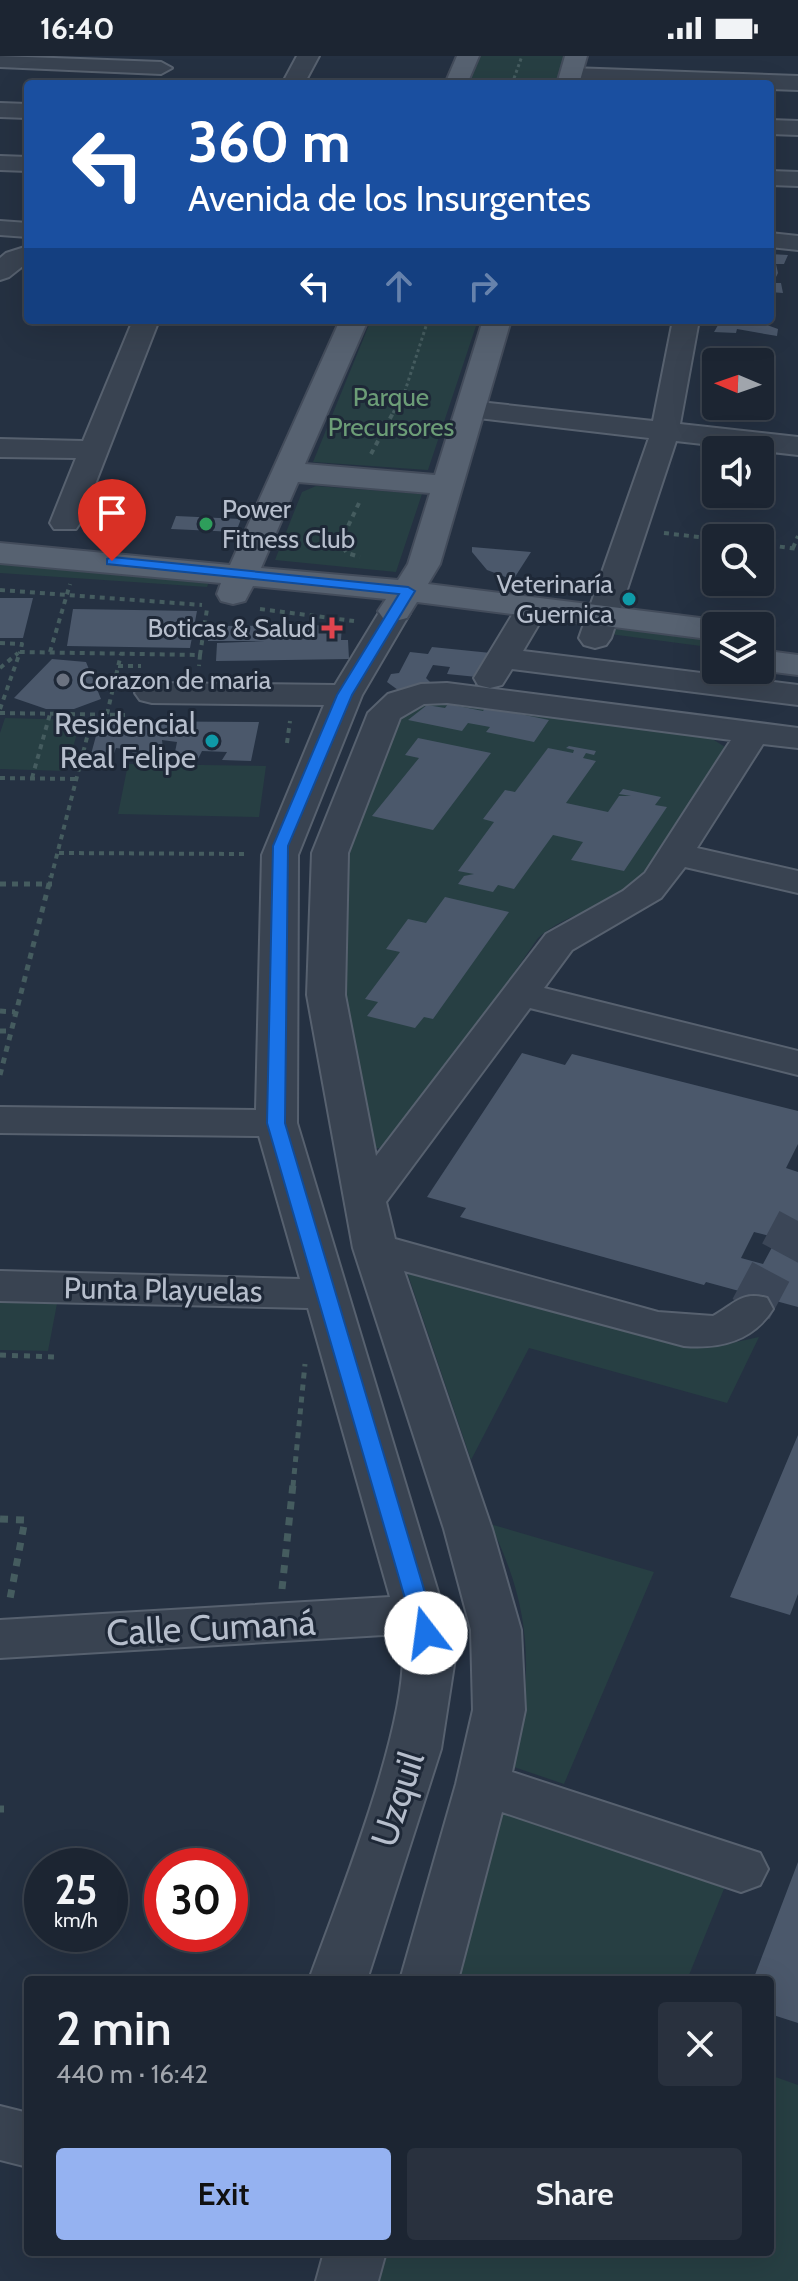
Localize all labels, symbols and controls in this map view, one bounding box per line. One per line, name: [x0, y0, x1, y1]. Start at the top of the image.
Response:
text: 16:40: [40, 10, 114, 47]
text: 360 m: [188, 108, 350, 176]
icon: left: [56, 112, 160, 216]
text: Avenida de los Insurgentes: [188, 176, 591, 220]
icon: left: [293, 264, 337, 308]
icon: ahead: [377, 264, 421, 308]
icon: right: [461, 264, 505, 308]
north arrow: [702, 348, 774, 420]
map controls: [702, 348, 774, 684]
park label: Parque Precursores: [328, 381, 454, 443]
button: sound: [702, 436, 774, 508]
pin: [78, 479, 146, 561]
icon: arrive: [90, 491, 134, 535]
place label: Power Fitness Club: [222, 493, 355, 555]
marker: Power Fitness Club: [197, 515, 215, 533]
button: search: [702, 524, 774, 596]
place label: Veterinaría Guernica: [496, 568, 614, 630]
marker: Veterinaría Guernica: [620, 590, 638, 608]
place label: Boticas & Salud: [148, 612, 316, 644]
button: layers: [702, 612, 774, 684]
marker: Boticas & Salud: [323, 619, 341, 637]
place label: Corazon de maria: [79, 664, 272, 696]
marker: Corazon de maria: [54, 671, 72, 689]
place label: Residencial Real Felipe: [54, 705, 196, 776]
marker: Residencial Real Felipe: [203, 732, 221, 750]
street label: Punta Playuelas: [63, 1269, 263, 1310]
position arrow: [384, 1591, 468, 1675]
street label: Calle Cumaná: [105, 1600, 317, 1654]
street label: Uzquil: [361, 1745, 433, 1852]
speed limit sign: 30: [144, 1848, 248, 1952]
text: 25: [55, 1865, 97, 1914]
text: km/h: [54, 1908, 98, 1932]
text: 2 min: [56, 1999, 172, 2057]
button: close: [658, 2002, 742, 2086]
text: 440 m · 16:42: [56, 2058, 208, 2090]
button: Exit: [56, 2148, 391, 2240]
button: Share: [407, 2148, 742, 2240]

